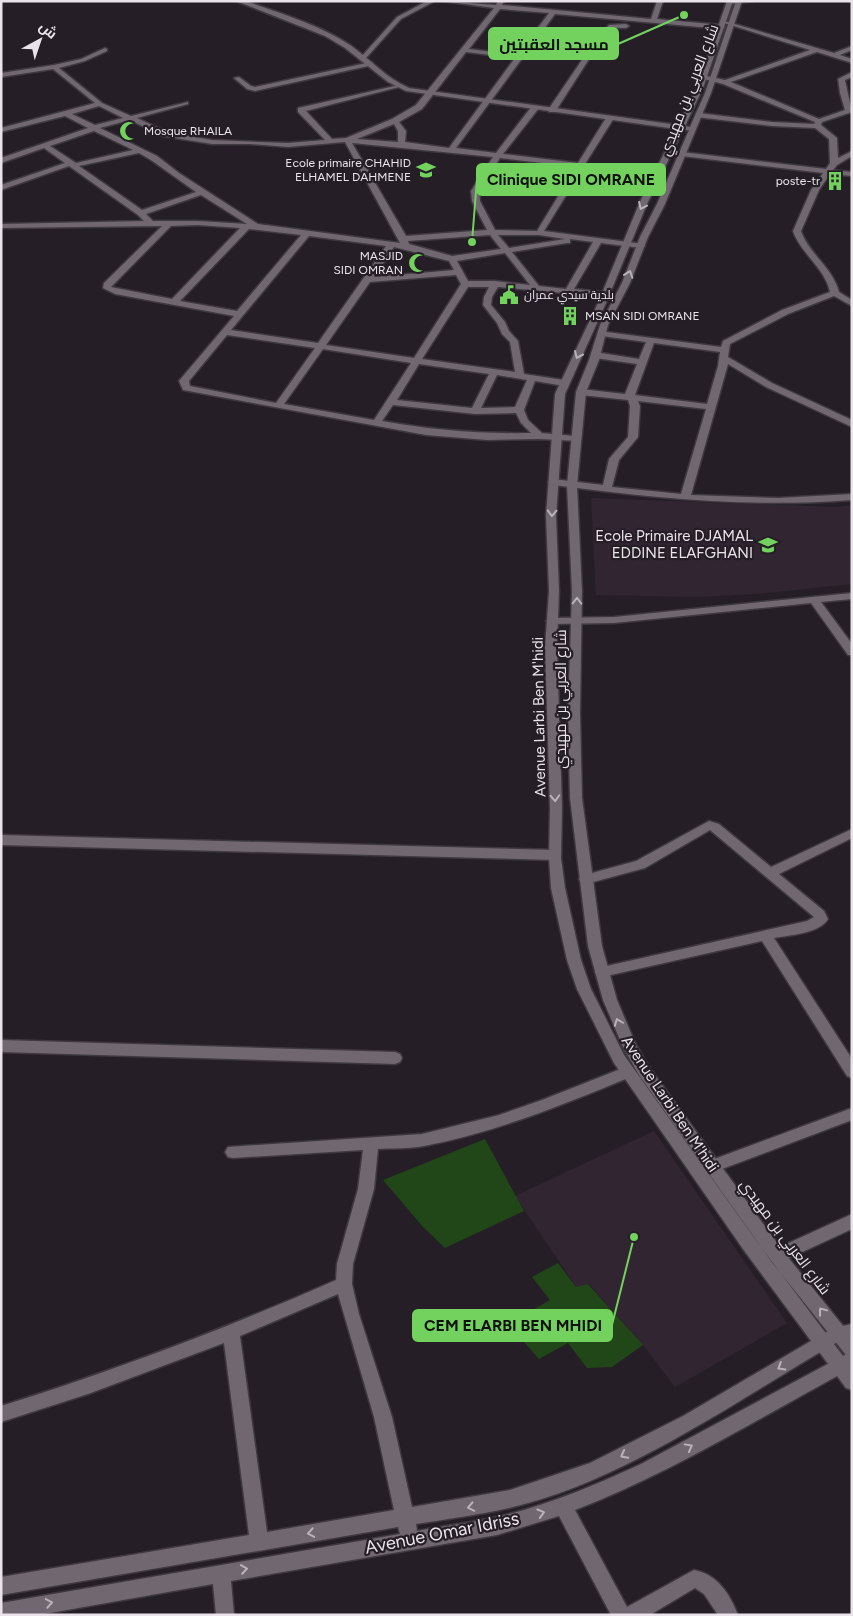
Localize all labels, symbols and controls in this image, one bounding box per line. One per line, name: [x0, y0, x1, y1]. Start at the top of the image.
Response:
north arrow: [15, 15, 65, 65]
text: ش: [36, 18, 60, 43]
street label: شارع العربي بن مهيدي: [656, 22, 725, 159]
callout: مسجد العقبتين: [489, 28, 618, 59]
text: مسجد العقبتين: [499, 35, 609, 54]
mosque icon: Mosque RHAILA: [118, 120, 140, 142]
place label: Mosque RHAILA: [144, 124, 232, 138]
place label: Ecole primaire CHAHID ELHAMEL DAHMENE: [285, 156, 411, 184]
school or university icon: Ecole primaire CHAHID ELHAMEL DAHMENE: [415, 159, 437, 181]
callout: Clinique SIDI OMRANE: [477, 164, 665, 195]
text: Clinique SIDI OMRANE: [487, 170, 655, 189]
building icon: poste-tr: [824, 170, 846, 192]
place label: poste-tr: [776, 174, 820, 188]
one-way arrow: [638, 201, 648, 210]
place label: MASJID SIDI OMRAN: [333, 249, 403, 277]
mosque icon: MASJID SIDI OMRAN: [407, 252, 429, 274]
one-way arrow: [623, 271, 633, 279]
public building icon: بلدية سيدي عمران: [498, 284, 520, 306]
place label: بلدية سيدي عمران: [524, 288, 614, 305]
building icon: MSAN SIDI OMRANE: [559, 305, 581, 327]
place label: MSAN SIDI OMRANE: [585, 309, 700, 323]
one-way arrow: [574, 350, 585, 359]
one-way arrow: [546, 509, 557, 517]
place label: Ecole Primaire DJAMAL EDDINE ELAFGHANI: [595, 527, 753, 562]
school or university icon: Ecole Primaire DJAMAL EDDINE ELAFGHANI: [757, 534, 779, 556]
one-way arrow: [572, 597, 582, 605]
street label: شارع العربي بن مهيدي: [552, 629, 573, 769]
street label: Avenue Larbi Ben M'hidi: [529, 637, 549, 797]
one-way arrow: [550, 794, 561, 802]
one-way arrow: [614, 1018, 624, 1026]
street label: Avenue Larbi Ben M'hidi: [618, 1033, 722, 1175]
street label: شارع العربي بن مهيدي: [733, 1176, 834, 1300]
one-way arrow: [819, 1308, 827, 1317]
callout: CEM ELARBI BEN MHIDI: [413, 1310, 612, 1341]
text: CEM ELARBI BEN MHIDI: [424, 1316, 602, 1335]
one-way arrow: [778, 1360, 787, 1370]
one-way arrow: [684, 1443, 693, 1453]
one-way arrow: [621, 1449, 630, 1459]
one-way arrow: [467, 1501, 476, 1511]
street label: Avenue Omar Idriss: [363, 1507, 521, 1559]
one-way arrow: [536, 1509, 544, 1519]
one-way arrow: [306, 1527, 315, 1537]
one-way arrow: [239, 1565, 248, 1575]
one-way arrow: [45, 1598, 54, 1608]

